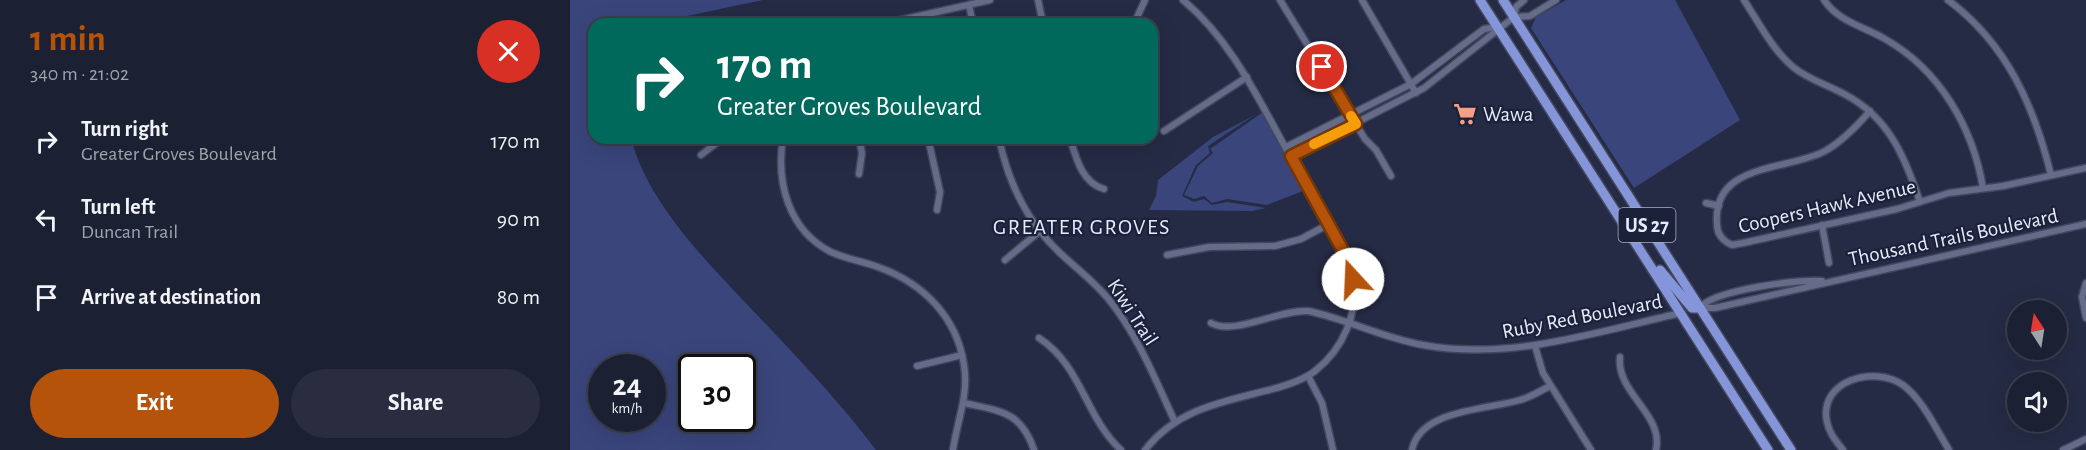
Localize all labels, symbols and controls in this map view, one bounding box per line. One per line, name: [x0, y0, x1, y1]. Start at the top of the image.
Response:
button: close: [477, 20, 540, 83]
text: 1 min: [30, 21, 106, 57]
pin: [1296, 41, 1347, 92]
icon: right: [618, 42, 696, 120]
text: 170 m: [717, 44, 812, 86]
icon: arrive: [1305, 50, 1338, 83]
text: 340 m · 21:02: [30, 64, 129, 84]
text: Greater Groves Boulevard: [717, 93, 982, 120]
supermarket icon: Wawa: [1452, 101, 1478, 127]
place label: Wawa: [1483, 104, 1534, 125]
text: Turn right: [81, 118, 168, 140]
icon: right: [30, 125, 63, 158]
text: 170 m: [490, 130, 540, 152]
text: Greater Groves Boulevard: [81, 144, 277, 164]
street label: Coopers Hawk Avenue: [1736, 176, 1918, 237]
text: Turn left: [81, 196, 155, 218]
icon: left: [30, 203, 63, 236]
street label: Thousand Trails Boulevard: [1846, 205, 2060, 270]
text: 90 m: [497, 208, 540, 230]
road number: US 27: [1618, 208, 1676, 242]
district label: GREATER GROVES: [993, 216, 1171, 238]
text: Duncan Trail: [81, 222, 178, 242]
position arrow: [1321, 247, 1385, 311]
street label: Kiwi Trail: [1103, 275, 1162, 349]
icon: arrive: [30, 281, 63, 314]
text: Arrive at destination: [81, 286, 261, 308]
text: 80 m: [497, 286, 540, 308]
street label: Ruby Red Boulevard: [1500, 291, 1664, 342]
north arrow: [2007, 300, 2067, 360]
map controls: [2007, 300, 2067, 432]
speed limit sign: 30: [678, 354, 756, 432]
button: Exit: [30, 369, 279, 438]
button: Share: [291, 369, 540, 438]
text: 24: [612, 371, 642, 401]
button: sound: [2007, 372, 2067, 432]
text: km/h: [612, 401, 642, 416]

